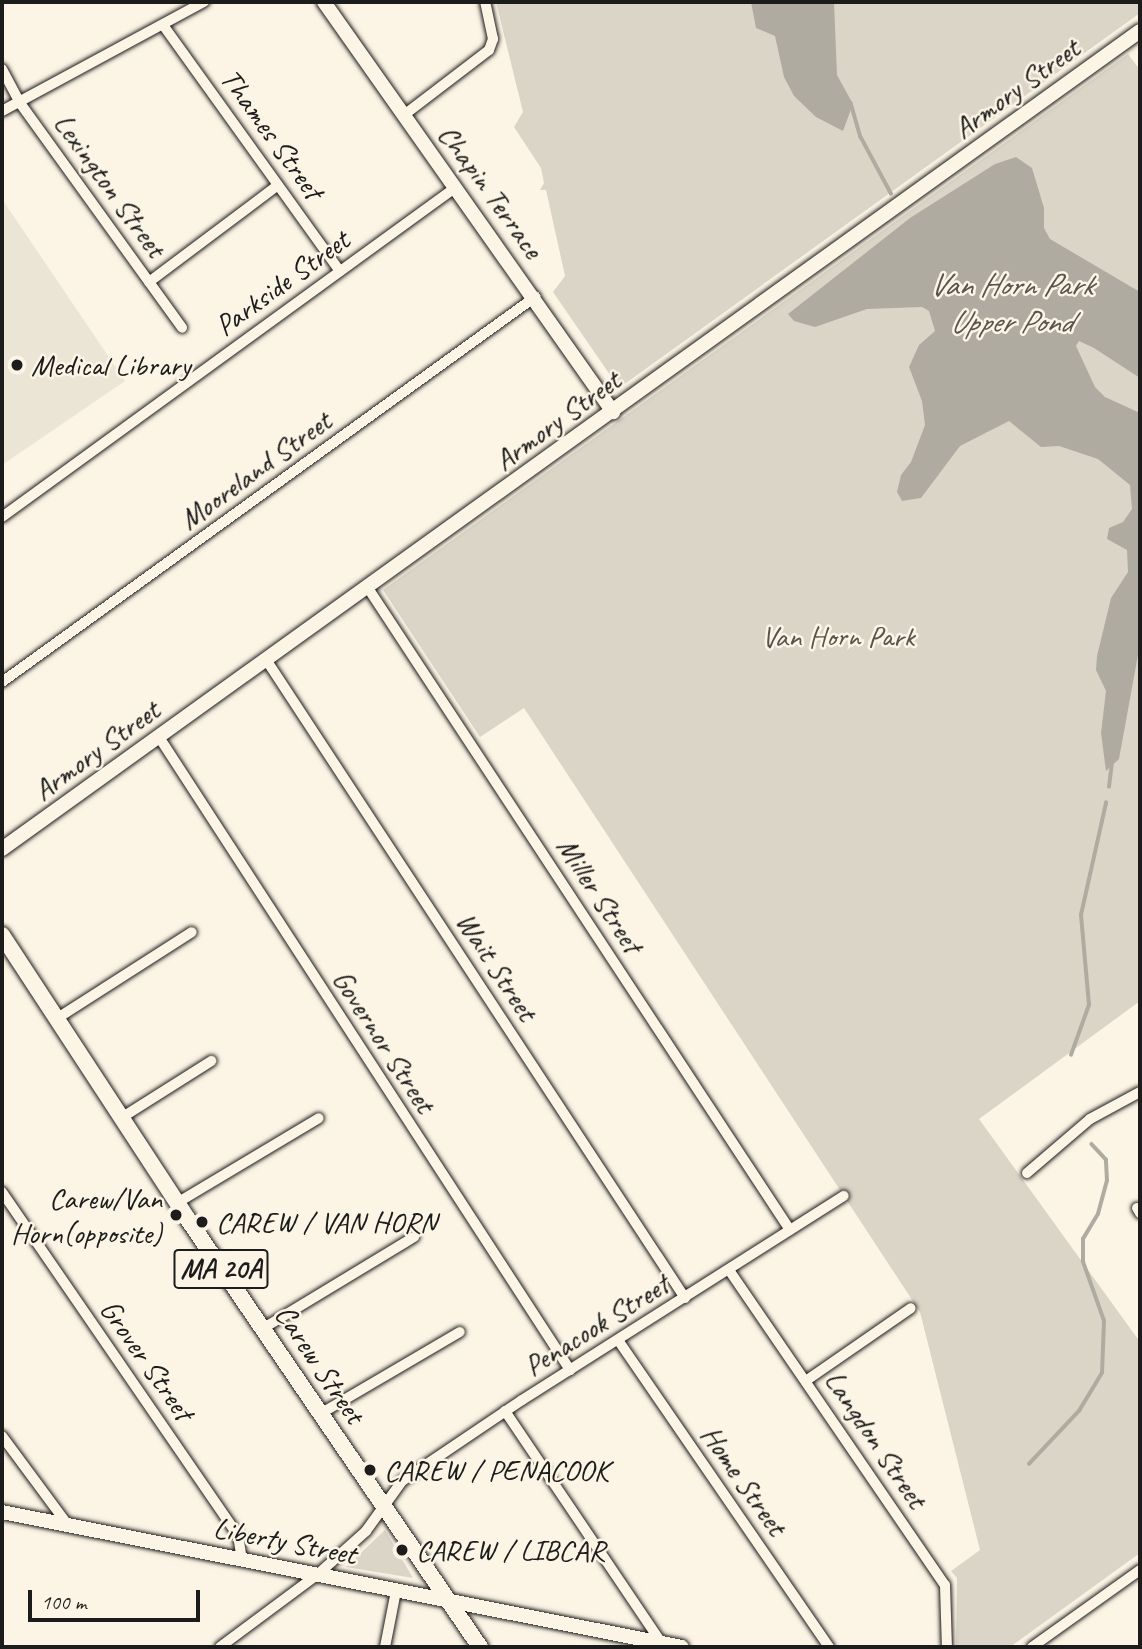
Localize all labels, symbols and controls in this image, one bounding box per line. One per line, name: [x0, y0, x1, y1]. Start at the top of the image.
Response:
street label: Armory Street: [945, 30, 1087, 146]
street label: Thames Street: [213, 62, 331, 206]
street label: Lexington Street: [46, 106, 174, 264]
street label: Chapin Terrace: [431, 118, 551, 264]
street label: Parkside Street: [208, 222, 356, 344]
water label: Van Horn Park Upper Pond: [929, 267, 1093, 342]
place label: Medical Library: [31, 347, 191, 383]
marker: Medical Library: [9, 357, 25, 373]
street label: Armory Street: [486, 362, 628, 478]
street label: Mooreland Street: [172, 403, 338, 537]
park label: Van Horn Park: [761, 618, 915, 654]
street label: Armory Street: [25, 692, 167, 808]
street label: Miller Street: [549, 830, 651, 960]
street label: Wait Street: [448, 905, 546, 1027]
street label: Governor Street: [324, 963, 444, 1119]
place label: Carew/Van Horn(opposite): [11, 1180, 162, 1250]
place label: CAREW / VAN HORN: [216, 1204, 436, 1240]
marker: Carew/Van Horn(opposite): [168, 1207, 184, 1223]
marker: CAREW / VAN HORN: [194, 1214, 210, 1230]
road number: MA 20A: [172, 1244, 270, 1294]
street label: Penacook Street: [517, 1266, 675, 1384]
street label: Grover Street: [92, 1293, 202, 1427]
street label: Carew Street: [267, 1298, 373, 1430]
street label: Langdon Street: [817, 1363, 935, 1515]
street label: Home Street: [693, 1418, 795, 1542]
place label: CAREW / PENACOOK: [384, 1452, 609, 1488]
marker: CAREW / PENACOOK: [362, 1462, 378, 1478]
street label: Liberty Street: [210, 1509, 360, 1573]
place label: CAREW / LIBCAR: [416, 1532, 604, 1568]
marker: CAREW / LIBCAR: [394, 1542, 410, 1558]
scale bar: [32, 1576, 203, 1620]
text: 100 m: [41, 1589, 86, 1615]

